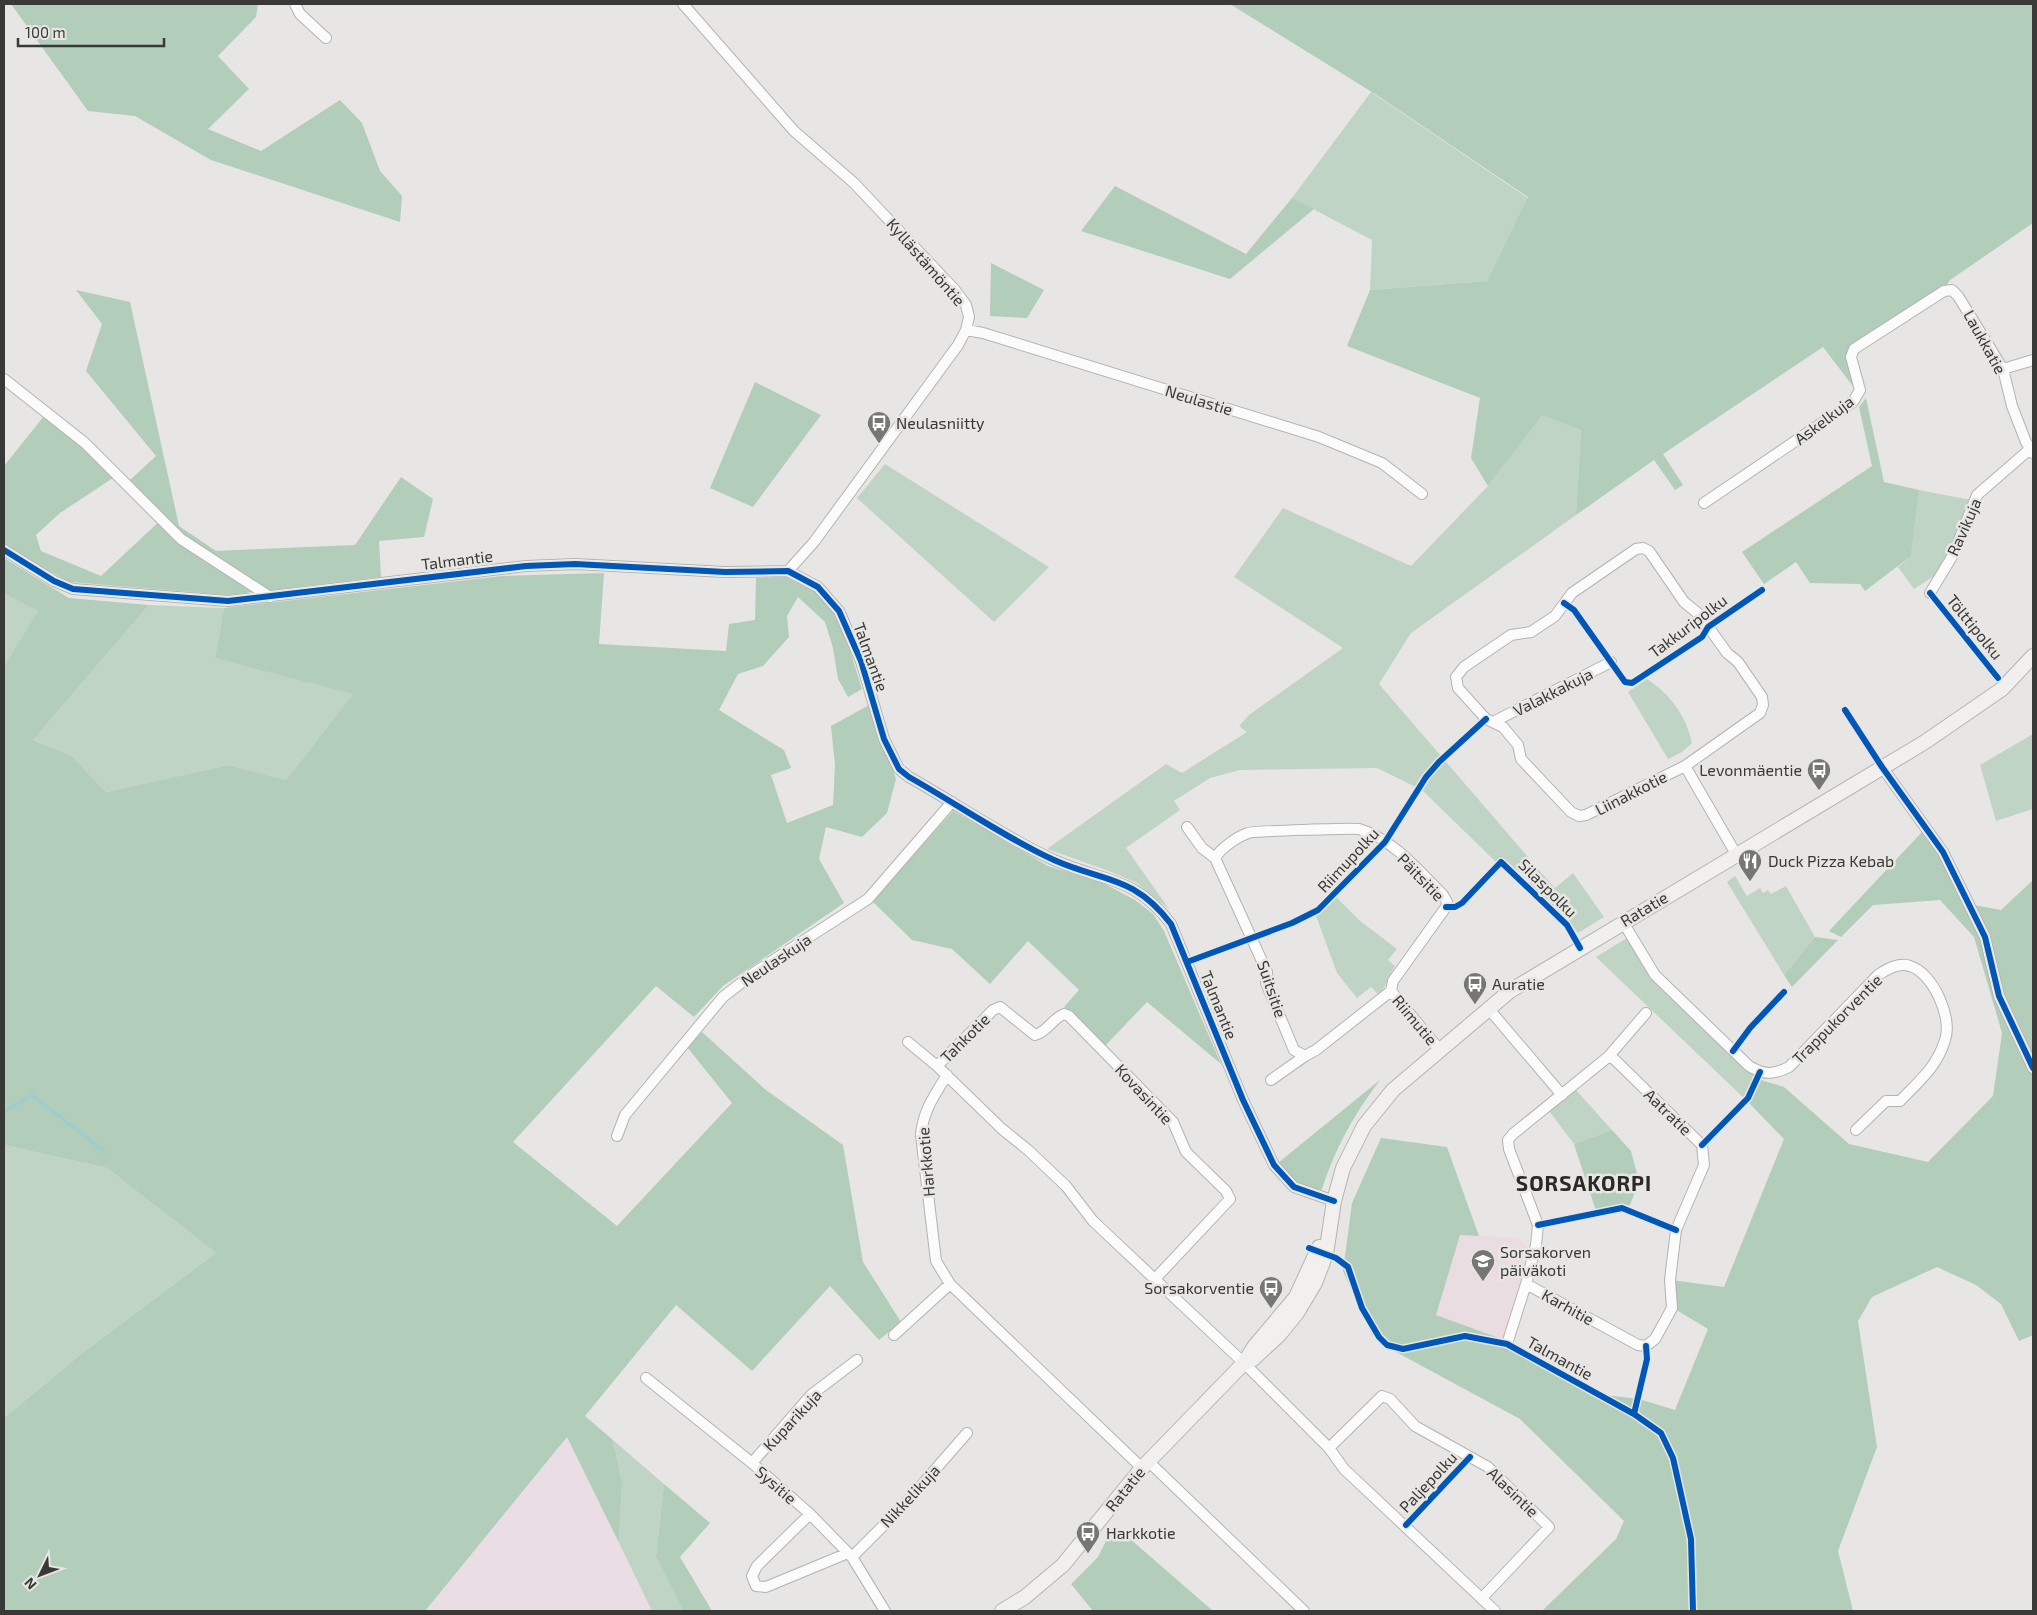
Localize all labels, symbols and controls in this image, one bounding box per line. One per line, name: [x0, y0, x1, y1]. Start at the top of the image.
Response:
scale bar: [18, 15, 164, 47]
text: 100 m: [25, 23, 66, 41]
street label: Kyllästämöntie: [883, 214, 970, 309]
street label: Laukkatie: [1960, 307, 2011, 377]
street label: Neulastie: [1163, 380, 1235, 419]
street label: Askelkuja: [1790, 391, 1858, 449]
bus stop icon: Neulasniitty: [866, 410, 892, 444]
place label: Neulasniitty: [896, 413, 985, 432]
street label: Ravikuja: [1942, 495, 1986, 559]
street label: Talmantie: [420, 546, 494, 573]
street label: Takkuripolku: [1645, 590, 1730, 661]
street label: Tölttipolku: [1944, 590, 2007, 663]
street label: Talmantie: [850, 620, 893, 694]
street label: Valakkakuja: [1510, 663, 1596, 721]
bus stop icon: Levonmäentie: [1806, 757, 1832, 791]
place label: Levonmäentie: [1699, 760, 1802, 779]
street label: Liinakkotie: [1592, 766, 1670, 819]
street label: Riimupolku: [1313, 823, 1382, 896]
restaurant icon: Duck Pizza Kebab: [1737, 848, 1763, 882]
street label: Päitsitie: [1394, 849, 1449, 904]
place label: Duck Pizza Kebab: [1768, 851, 1894, 870]
street label: Silaspolku: [1515, 854, 1582, 921]
street label: Ratatie: [1616, 887, 1671, 930]
street label: Neulaskuja: [737, 929, 815, 991]
street label: Suitsitie: [1254, 958, 1291, 1020]
street label: Talmantie: [1197, 968, 1242, 1042]
street label: Trappukorventie: [1788, 970, 1885, 1067]
bus stop icon: Auratie: [1462, 971, 1488, 1005]
place label: Auratie: [1492, 974, 1545, 993]
street label: Riimutie: [1389, 991, 1442, 1049]
street label: Tahkotie: [936, 1009, 993, 1066]
street label: Kovasintie: [1112, 1060, 1177, 1128]
street label: Aatratie: [1641, 1084, 1696, 1139]
street label: Harkkotie: [913, 1127, 938, 1198]
district label: SORSAKORPI: [1516, 1170, 1652, 1195]
place label: Sorsakorven päiväkoti: [1500, 1242, 1591, 1279]
school or university icon: Sorsakorven päiväkoti: [1470, 1248, 1496, 1282]
bus stop icon: Sorsakorventie: [1258, 1275, 1284, 1309]
place label: Sorsakorventie: [1144, 1278, 1254, 1297]
street label: Karhitie: [1539, 1285, 1598, 1329]
street label: Talmantie: [1524, 1332, 1596, 1383]
street label: Kuparikuja: [758, 1385, 826, 1455]
street label: Paljepolku: [1395, 1447, 1461, 1517]
street label: Nikkelikuja: [876, 1460, 944, 1532]
street label: Sysitie: [752, 1462, 801, 1508]
street label: Ratatie: [1101, 1462, 1148, 1515]
street label: Alasintie: [1484, 1463, 1543, 1521]
bus stop icon: Harkkotie: [1075, 1520, 1101, 1554]
place label: Harkkotie: [1106, 1523, 1176, 1542]
north arrow: [15, 1550, 65, 1600]
text: N: [20, 1575, 40, 1593]

